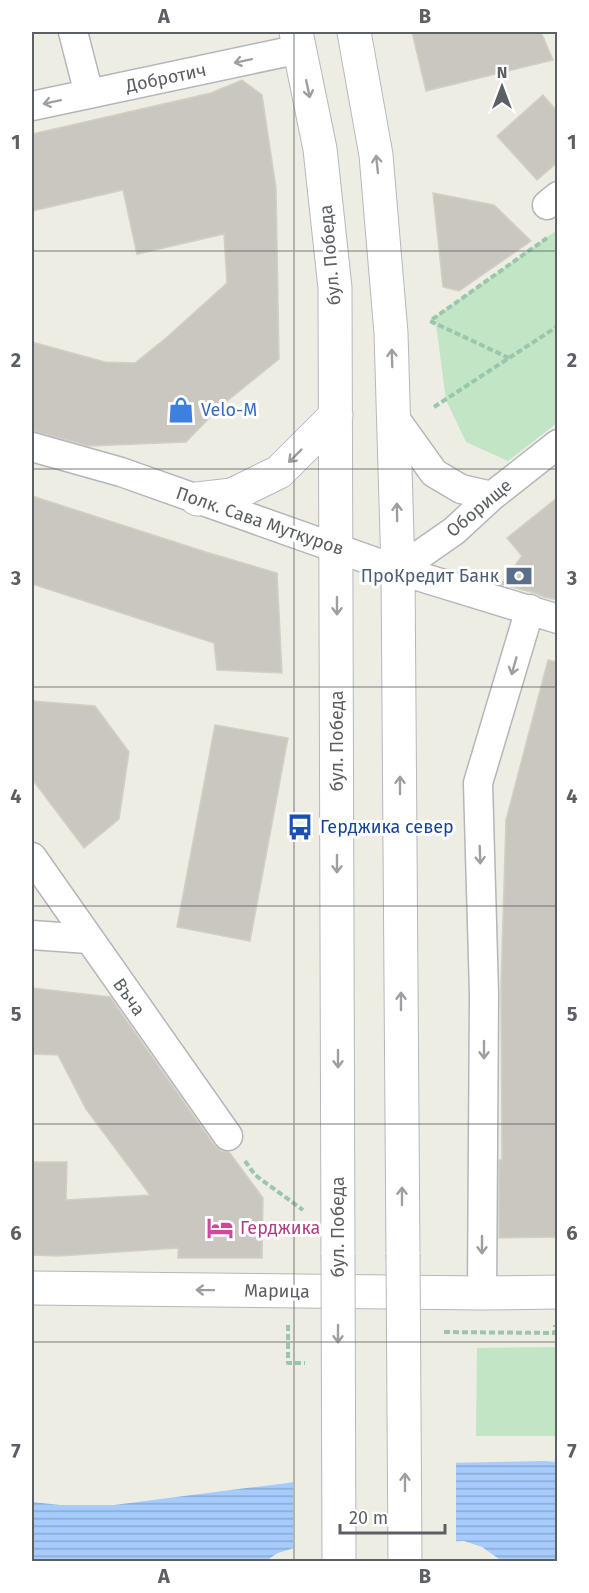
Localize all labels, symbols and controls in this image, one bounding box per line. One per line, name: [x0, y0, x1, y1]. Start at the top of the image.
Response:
text: A: [157, 4, 171, 28]
text: B: [419, 4, 431, 28]
one-way arrow: [233, 56, 252, 68]
north arrow: [472, 57, 532, 117]
street label: Добротич: [123, 59, 208, 97]
text: N: [497, 63, 507, 82]
one-way arrow: [303, 79, 314, 98]
one-way arrow: [42, 97, 62, 108]
text: 1: [11, 130, 21, 154]
text: 1: [567, 130, 577, 154]
one-way arrow: [371, 155, 382, 174]
street label: бул. Победа: [315, 204, 345, 306]
text: 2: [11, 348, 21, 372]
text: 2: [567, 348, 577, 372]
one-way arrow: [387, 349, 398, 369]
shop icon: Velo-M: [166, 395, 196, 425]
place label: Velo-M: [201, 399, 257, 421]
one-way arrow: [288, 449, 302, 464]
street label: Оборище: [442, 474, 516, 542]
street label: Полк. Сава Муткуров: [173, 482, 347, 560]
one-way arrow: [391, 502, 403, 522]
bank icon: ПроКредит Банк: [504, 561, 534, 591]
place label: ПроКредит Банк: [361, 565, 500, 587]
text: 3: [10, 566, 21, 590]
text: 3: [566, 566, 577, 590]
one-way arrow: [331, 596, 342, 616]
one-way arrow: [507, 656, 519, 675]
street label: бул. Победа: [326, 690, 348, 792]
one-way arrow: [394, 776, 406, 796]
text: 4: [10, 784, 22, 808]
text: 4: [566, 784, 578, 808]
bus stop icon: Герджика север: [285, 812, 315, 842]
place label: Герджика север: [320, 816, 454, 838]
one-way arrow: [474, 845, 486, 865]
one-way arrow: [331, 854, 343, 874]
street label: Въча: [108, 974, 150, 1020]
one-way arrow: [395, 992, 407, 1012]
text: 5: [11, 1002, 22, 1026]
text: 5: [567, 1002, 578, 1026]
one-way arrow: [478, 1040, 490, 1060]
one-way arrow: [332, 1049, 344, 1069]
street label: бул. Победа: [327, 1176, 349, 1278]
one-way arrow: [396, 1187, 408, 1207]
hotel icon: Герджика: [205, 1213, 235, 1243]
place label: Герджика: [240, 1217, 320, 1239]
text: 6: [10, 1221, 22, 1245]
text: 6: [566, 1221, 578, 1245]
one-way arrow: [476, 1235, 488, 1255]
street label: Марица: [244, 1279, 310, 1303]
one-way arrow: [196, 1284, 216, 1296]
one-way arrow: [332, 1324, 344, 1344]
text: 7: [11, 1439, 21, 1463]
text: 7: [567, 1439, 577, 1463]
one-way arrow: [399, 1473, 410, 1493]
scale bar: [340, 1497, 445, 1535]
text: 20 m: [349, 1507, 388, 1529]
text: A: [157, 1564, 171, 1588]
text: B: [419, 1564, 431, 1588]

